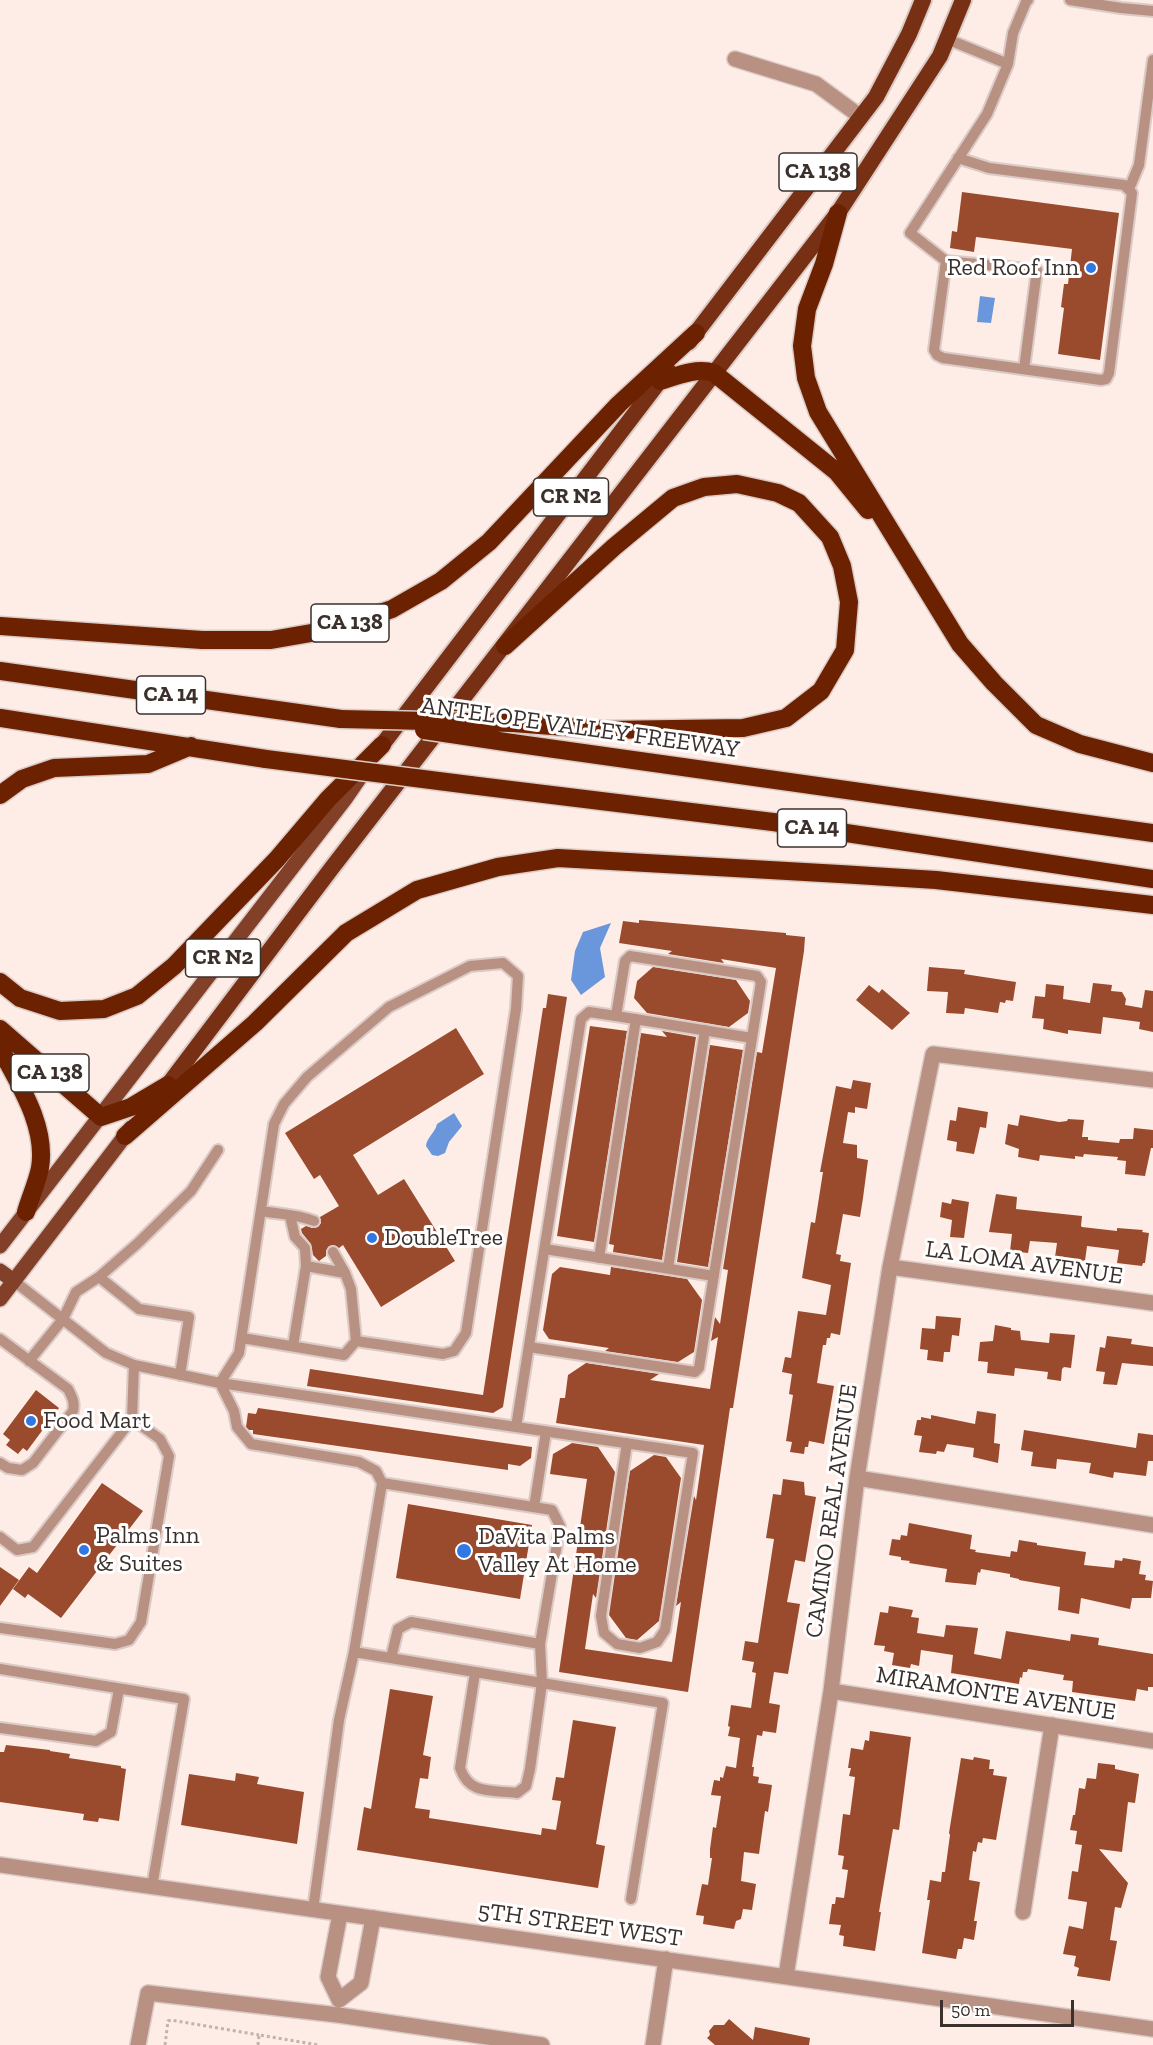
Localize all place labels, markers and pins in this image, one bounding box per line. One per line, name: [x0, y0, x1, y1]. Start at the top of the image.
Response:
place label: Red Roof Inn: [947, 254, 1079, 282]
marker: Red Roof Inn: [1084, 261, 1098, 275]
place label: DoubleTree: [384, 1224, 503, 1252]
marker: DoubleTree: [365, 1231, 379, 1245]
place label: Food Mart: [43, 1407, 151, 1435]
marker: Food Mart: [24, 1414, 38, 1428]
place label: Palms Inn & Suites: [96, 1522, 200, 1578]
place label: DaVita Palms Valley At Home: [478, 1523, 636, 1579]
marker: DaVita Palms Valley At Home: [455, 1542, 473, 1560]
marker: Palms Inn & Suites: [77, 1543, 91, 1557]

